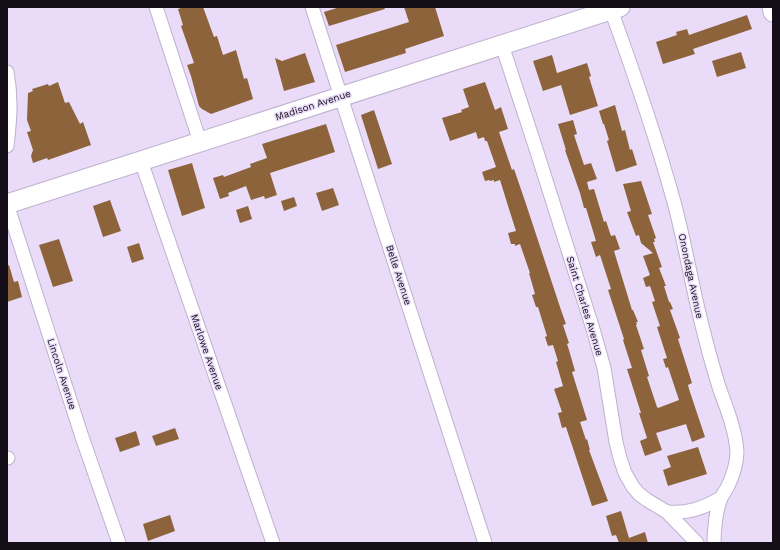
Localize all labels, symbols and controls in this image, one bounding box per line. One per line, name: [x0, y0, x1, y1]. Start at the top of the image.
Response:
street label: Madison Avenue: [274, 88, 352, 122]
street label: Onondaga Avenue: [677, 232, 705, 320]
street label: Belle Avenue: [384, 244, 414, 307]
street label: Saint Charles Avenue: [565, 255, 605, 357]
street label: Marlowe Avenue: [189, 313, 225, 392]
street label: Lincoln Avenue: [45, 337, 79, 411]

